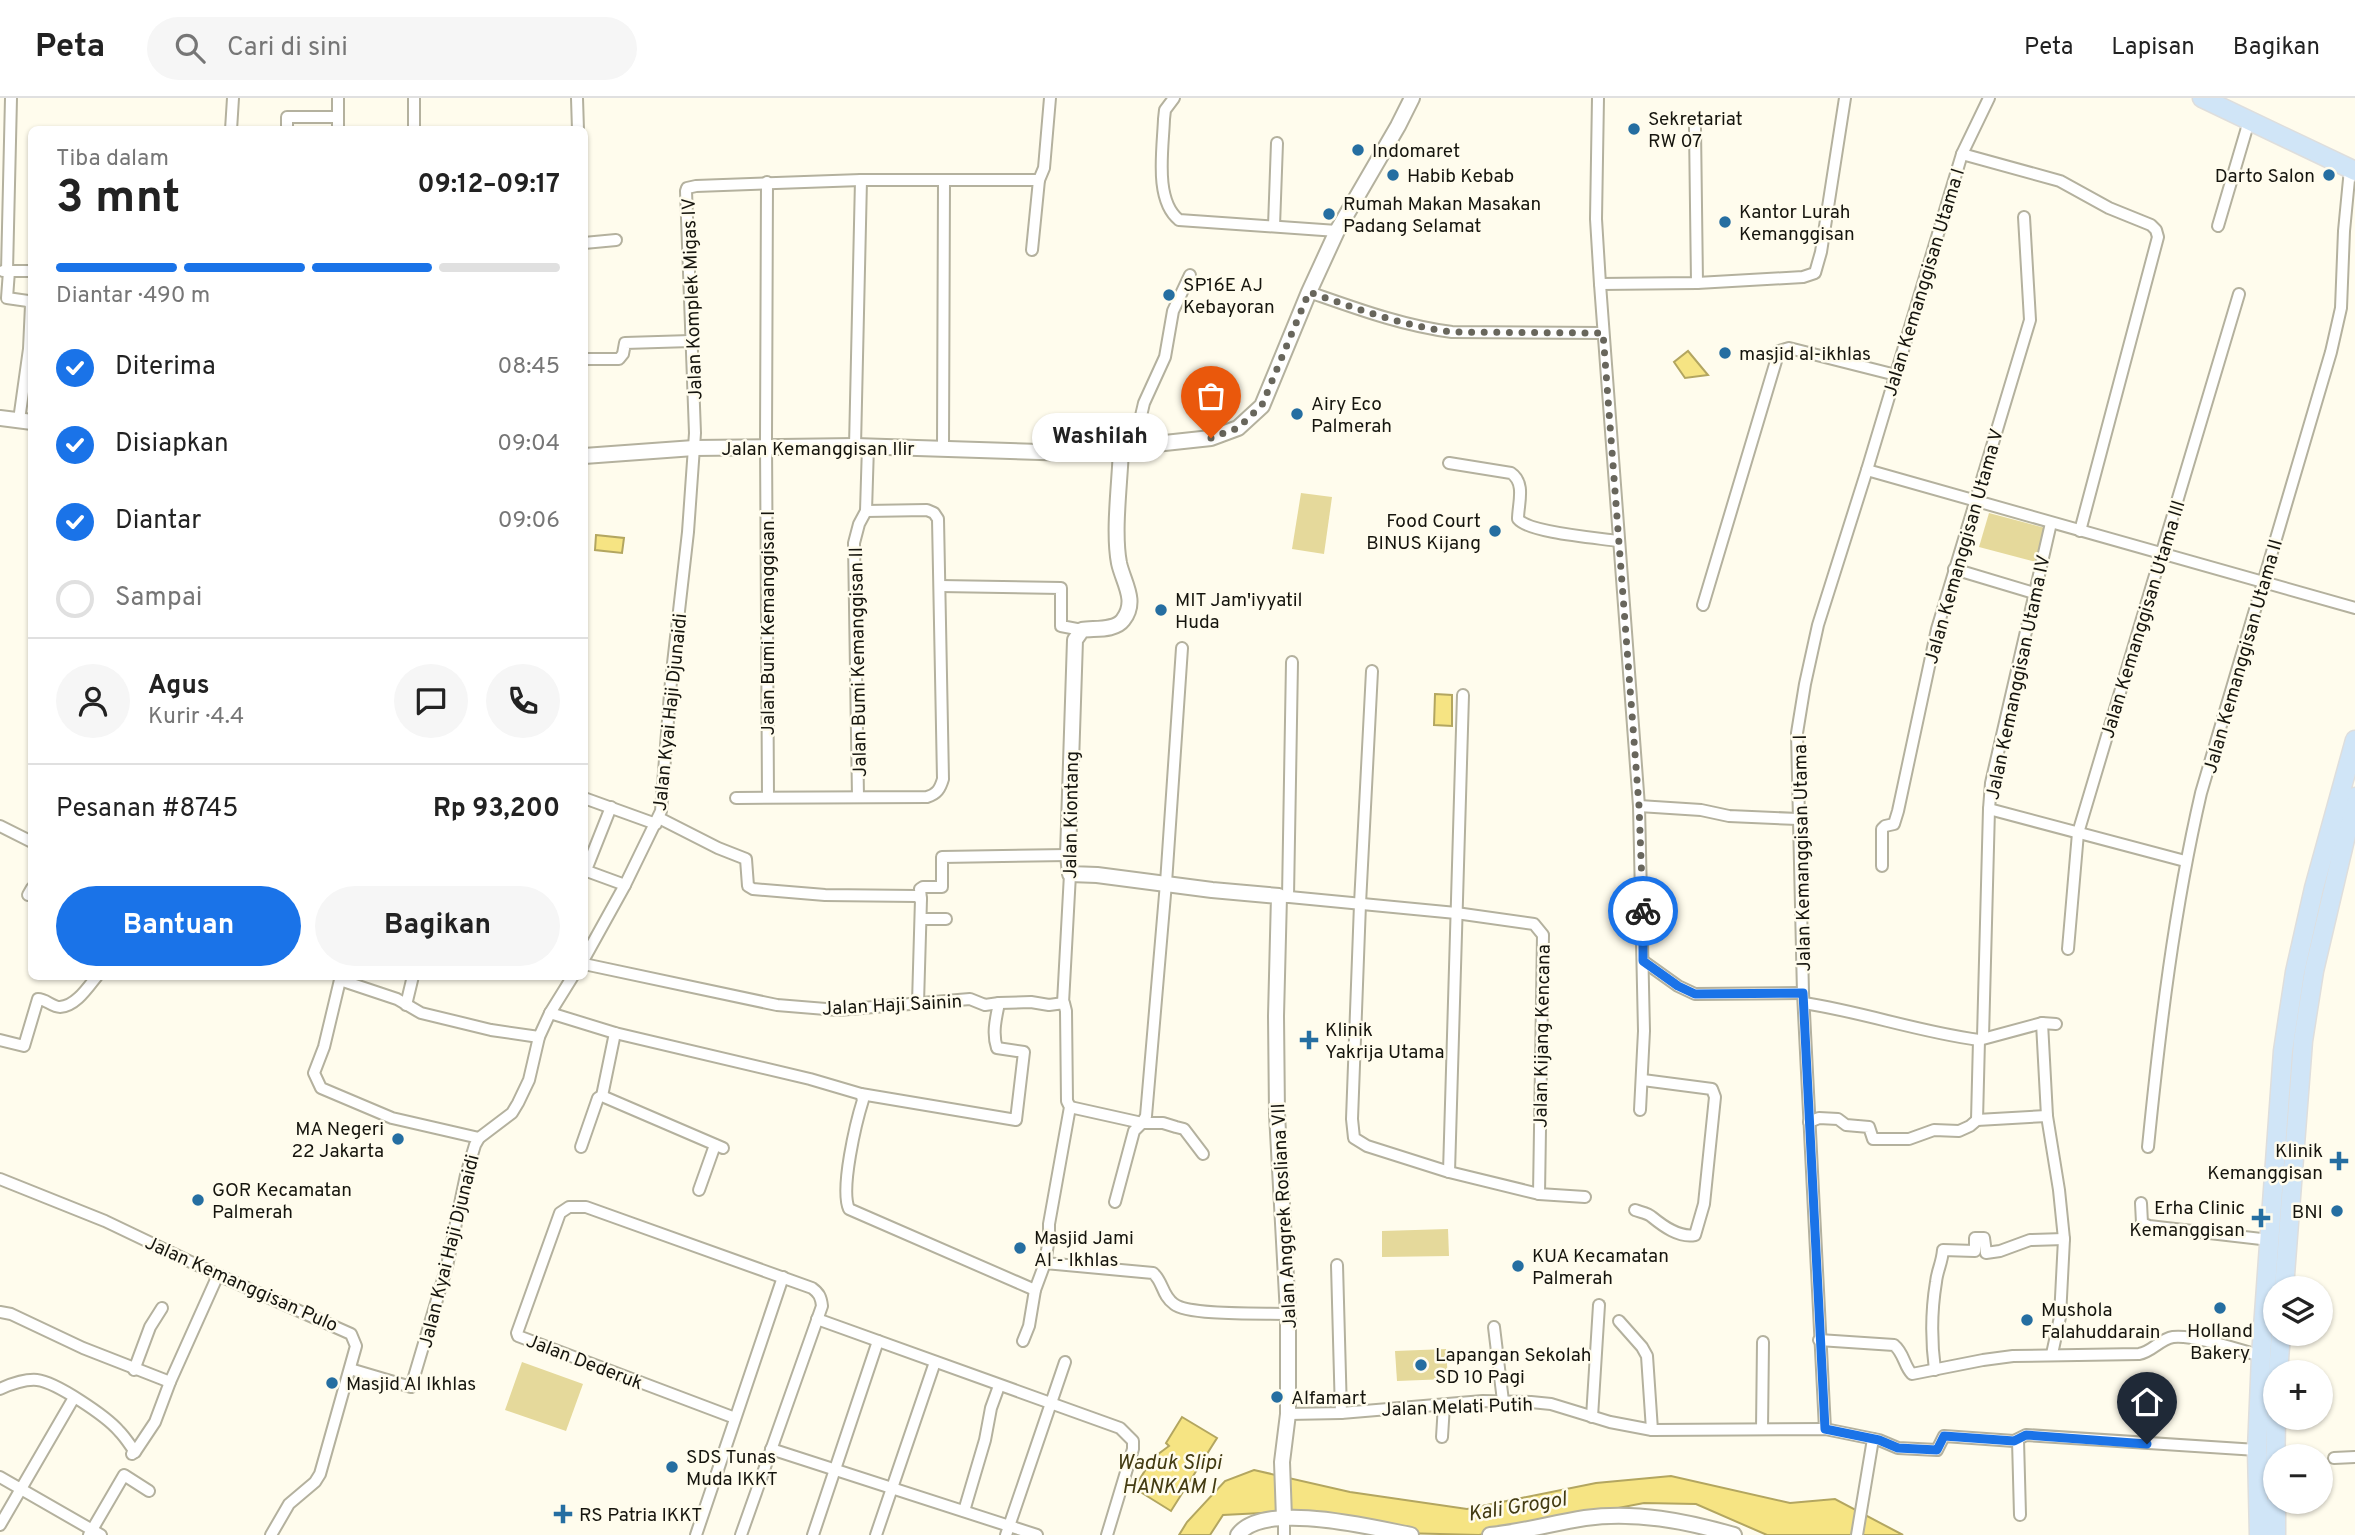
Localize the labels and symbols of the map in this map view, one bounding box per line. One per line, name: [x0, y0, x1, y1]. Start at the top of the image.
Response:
place label: Sekretariat RW 07: [1648, 108, 1743, 154]
marker: Sekretariat RW 07: [1626, 121, 1642, 137]
place label: Indomaret: [1372, 140, 1460, 164]
marker: Indomaret: [1350, 142, 1366, 158]
place label: Habib Kebab: [1407, 165, 1514, 189]
place label: Darto Salon: [2215, 165, 2315, 189]
street label: Jalan Kemanggisan Utama I: [1879, 166, 1971, 400]
marker: Habib Kebab: [1385, 167, 1401, 183]
marker: Darto Salon: [2321, 167, 2337, 183]
place label: Rumah Makan Masakan Padang Selamat: [1343, 193, 1541, 239]
street label: Jalan Komplek Migas IV: [677, 197, 709, 400]
place label: Kantor Lurah Kemanggisan: [1739, 201, 1855, 247]
marker: Rumah Makan Masakan Padang Selamat: [1321, 206, 1337, 222]
marker: Kantor Lurah Kemanggisan: [1717, 214, 1733, 230]
place label: SP16E AJ Kebayoran: [1183, 274, 1275, 320]
marker: SP16E AJ Kebayoran: [1161, 287, 1177, 303]
place label: masjid al-ikhlas: [1739, 343, 1871, 367]
marker: masjid al-ikhlas: [1717, 345, 1733, 361]
pin: [1181, 366, 1241, 438]
place label: Airy Eco Palmerah: [1311, 393, 1392, 439]
marker: Airy Eco Palmerah: [1289, 406, 1305, 422]
callout: Washilah: [1032, 414, 1169, 462]
street label: Jalan Kemanggisan Utama V: [1920, 426, 2010, 667]
street label: Jalan Kemanggisan Ilir: [721, 438, 915, 462]
street label: Jalan Kemanggisan Utama III: [2096, 498, 2192, 742]
place label: Food Court BINUS Kijang: [1366, 510, 1481, 556]
street label: Jalan Bumi Kemanggisan I: [757, 511, 781, 735]
marker: Food Court BINUS Kijang: [1487, 523, 1503, 539]
street label: Jalan Kemanggisan Utama II: [2199, 537, 2289, 776]
street label: Jalan Bumi Kemanggisan II: [845, 547, 873, 777]
street label: Jalan Kemanggisan Utama IV: [1981, 553, 2057, 802]
place label: MIT Jam'iyyatil Huda: [1175, 589, 1302, 635]
marker: MIT Jam'iyyatil Huda: [1153, 602, 1169, 618]
street label: Jalan Kyai Haji Djunaidi: [649, 612, 693, 812]
street label: Jalan Kemanggisan Utama I: [1789, 734, 1817, 972]
street label: Jalan Kiontang: [1059, 751, 1085, 879]
courier: [1608, 876, 1678, 946]
street label: Jalan Kijang Kencana: [1529, 944, 1557, 1128]
street label: Jalan Haji Sainin: [821, 990, 963, 1022]
place label: Klinik Yakrija Utama: [1325, 1019, 1445, 1065]
marker: Klinik Yakrija Utama: [1299, 1030, 1319, 1050]
street label: Jalan Anggrek Rosliana VII: [1267, 1102, 1303, 1329]
place label: MA Negeri 22 Jakarta: [291, 1118, 384, 1164]
marker: MA Negeri 22 Jakarta: [390, 1131, 406, 1147]
place label: Klinik Kemanggisan: [2207, 1140, 2323, 1186]
marker: Klinik Kemanggisan: [2329, 1151, 2349, 1171]
street label: Jalan Kyai Haji Djunaidi: [414, 1152, 486, 1351]
place label: GOR Kecamatan Palmerah: [212, 1179, 352, 1225]
marker: GOR Kecamatan Palmerah: [190, 1192, 206, 1208]
place label: Erha Clinic Kemanggisan: [2129, 1197, 2245, 1243]
place label: BNI: [2292, 1201, 2323, 1225]
marker: BNI: [2329, 1203, 2345, 1219]
marker: Erha Clinic Kemanggisan: [2251, 1208, 2271, 1228]
place label: Masjid Jami Al - Ikhlas: [1034, 1227, 1134, 1273]
street label: Jalan Kemanggisan Pulo: [141, 1231, 341, 1338]
marker: Masjid Jami Al - Ikhlas: [1012, 1240, 1028, 1256]
place label: KUA Kecamatan Palmerah: [1532, 1245, 1669, 1291]
marker: KUA Kecamatan Palmerah: [1510, 1258, 1526, 1274]
place label: Mushola Falahuddarain: [2041, 1299, 2161, 1345]
marker: Holland Bakery: [2212, 1300, 2228, 1316]
marker: Mushola Falahuddarain: [2019, 1312, 2035, 1328]
place label: Holland Bakery: [2187, 1320, 2253, 1366]
street label: Jalan Dederuk: [522, 1330, 646, 1396]
place label: Lapangan Sekolah SD 10 Pagi: [1435, 1344, 1591, 1390]
marker: Lapangan Sekolah SD 10 Pagi: [1413, 1357, 1429, 1373]
pin: [2117, 1372, 2177, 1444]
place label: Masjid Al Ikhlas: [346, 1373, 476, 1397]
marker: Masjid Al Ikhlas: [324, 1375, 340, 1391]
place label: Alfamart: [1291, 1387, 1367, 1411]
marker: Alfamart: [1269, 1389, 1285, 1405]
street label: Jalan Melati Putih: [1381, 1393, 1533, 1423]
place label: SDS Tunas Muda IKKT: [686, 1446, 778, 1492]
water label: Waduk Slipi HANKAM I: [1117, 1450, 1223, 1501]
marker: SDS Tunas Muda IKKT: [664, 1459, 680, 1475]
water label: Kali Grogol: [1466, 1486, 1570, 1529]
marker: RS Patria IKKT: [553, 1504, 573, 1524]
place label: RS Patria IKKT: [579, 1504, 702, 1528]

